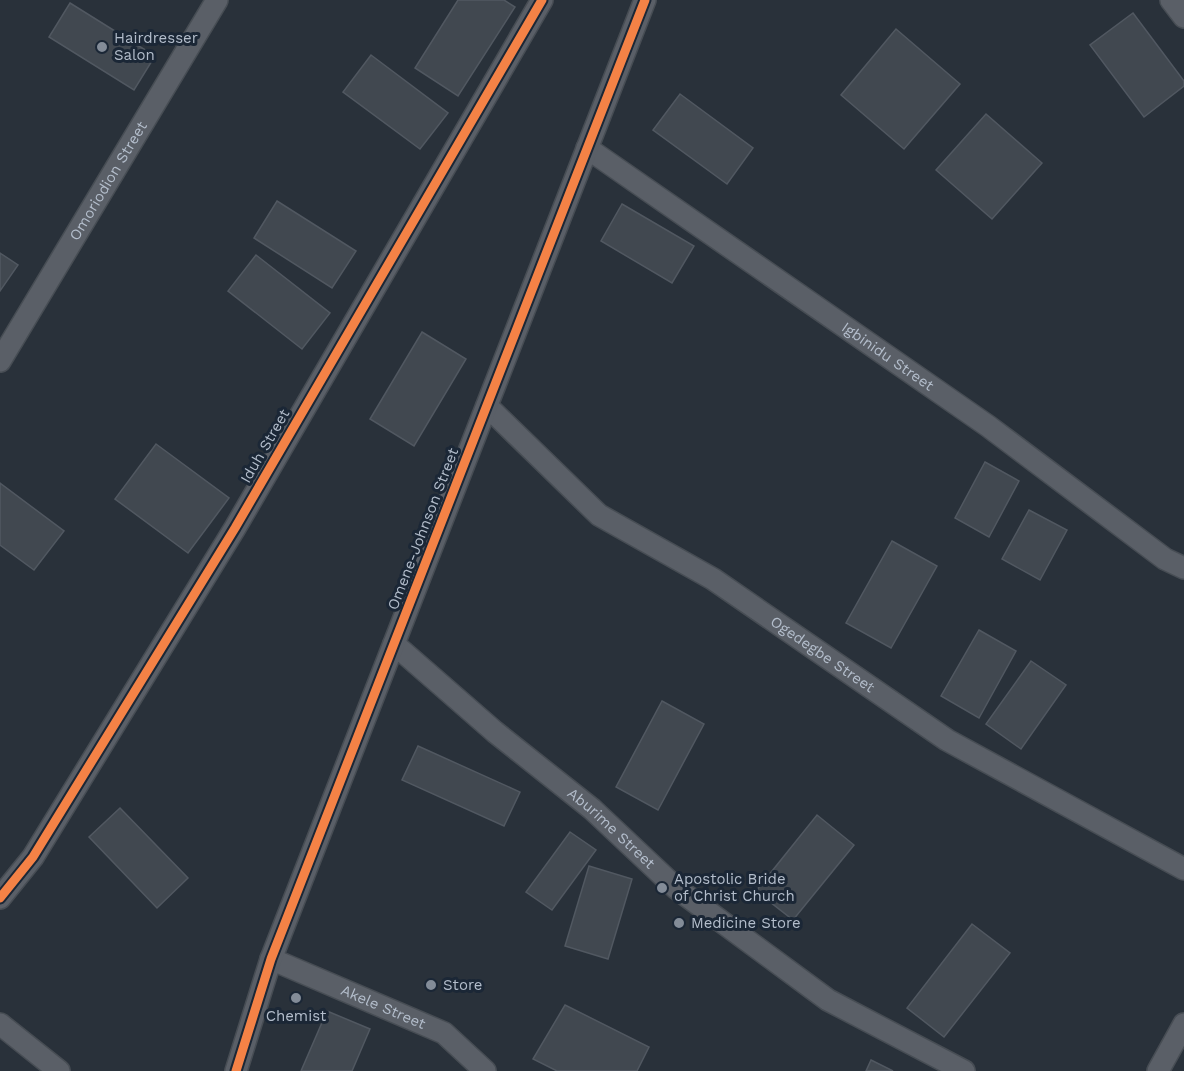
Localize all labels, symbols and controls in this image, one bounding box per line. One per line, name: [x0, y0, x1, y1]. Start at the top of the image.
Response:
place label: Hairdresser Salon: [114, 29, 198, 64]
marker: Hairdresser Salon: [95, 40, 109, 54]
street label: Omoriodion Street: [66, 118, 151, 244]
street label: Igbinidu Street: [838, 318, 938, 395]
street label: Iduh Street: [237, 405, 294, 486]
street label: Omene-Johnson Street: [384, 445, 462, 613]
street label: Ogedegbe Street: [767, 612, 879, 697]
street label: Aburime Street: [564, 784, 659, 873]
place label: Apostolic Bride of Christ Church: [674, 870, 795, 905]
marker: Apostolic Bride of Christ Church: [655, 881, 669, 895]
place label: Medicine Store: [691, 914, 801, 932]
marker: Medicine Store: [672, 916, 686, 930]
place label: Store: [443, 976, 482, 994]
marker: Store: [424, 978, 438, 992]
street label: Akele Street: [338, 981, 429, 1033]
marker: Chemist: [289, 991, 303, 1005]
place label: Chemist: [266, 1007, 327, 1025]

